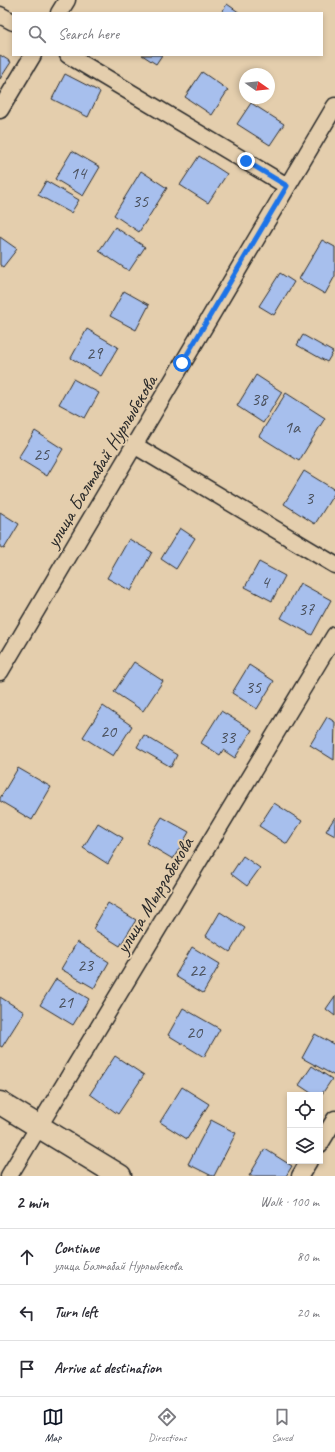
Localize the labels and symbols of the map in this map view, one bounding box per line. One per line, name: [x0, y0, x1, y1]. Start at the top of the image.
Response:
north arrow: [239, 68, 275, 104]
route end: [237, 152, 255, 170]
house number: 14: [70, 162, 88, 184]
house number: 35: [132, 190, 149, 212]
house number: 29: [86, 342, 104, 364]
route start: [173, 354, 191, 372]
street label: улица Балтабай Нурлыбекова: [39, 369, 164, 553]
house number: 38: [251, 388, 269, 410]
house number: 1а: [284, 416, 301, 438]
house number: 25: [33, 443, 50, 465]
house number: 3: [305, 487, 315, 509]
house number: 4: [261, 571, 271, 593]
house number: 37: [298, 598, 315, 620]
house number: 35: [245, 676, 262, 698]
house number: 20: [100, 720, 118, 742]
house number: 33: [219, 726, 237, 748]
street label: улица Мырзабекова: [109, 831, 200, 959]
house number: 23: [77, 954, 95, 976]
house number: 22: [189, 959, 207, 981]
house number: 21: [57, 991, 74, 1013]
house number: 20: [186, 1021, 204, 1043]

